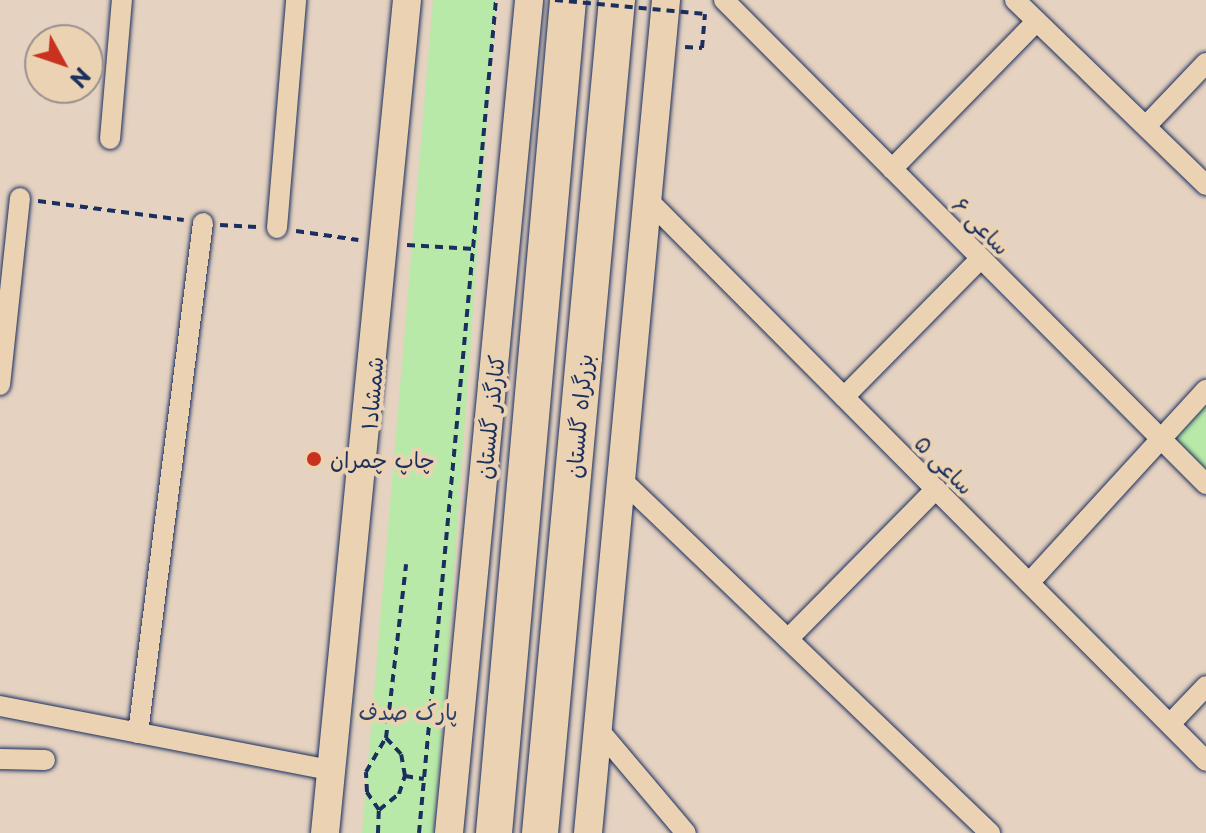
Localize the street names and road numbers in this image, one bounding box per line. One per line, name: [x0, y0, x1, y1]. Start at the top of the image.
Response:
street label: ساعی ۶: [948, 191, 1016, 259]
street label: بزرگراه گلستان: [559, 353, 597, 479]
street label: کنارگذر گلستان: [469, 354, 509, 480]
street label: شمشاد۱: [355, 355, 387, 431]
street label: ساعی ۵: [910, 429, 980, 499]

